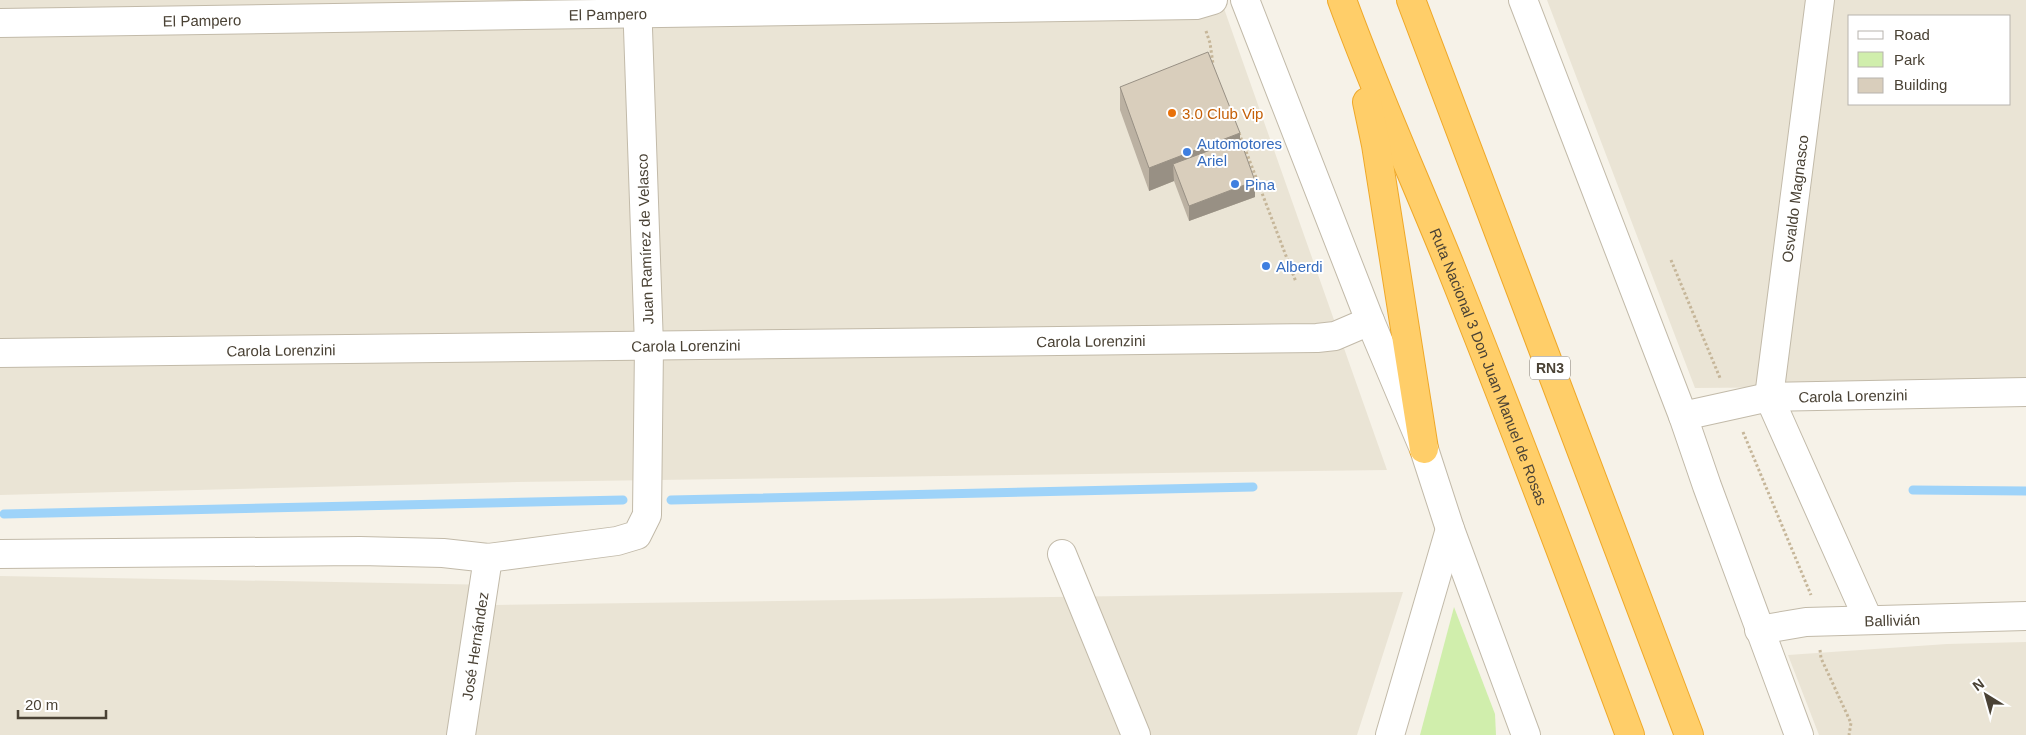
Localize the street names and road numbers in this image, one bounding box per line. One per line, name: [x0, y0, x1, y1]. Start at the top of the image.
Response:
street label: El Pampero: [569, 5, 647, 23]
street label: El Pampero: [163, 11, 241, 29]
street label: Osvaldo Magnasco: [1778, 134, 1811, 263]
street label: Juan Ramírez de Velasco: [634, 153, 656, 325]
street label: Ruta Nacional 3 Don Juan Manuel de Rosas: [1427, 226, 1551, 507]
street label: Carola Lorenzini: [1036, 331, 1146, 350]
street label: Carola Lorenzini: [631, 336, 741, 354]
street label: Carola Lorenzini: [226, 341, 336, 359]
road number: RN3: [1530, 356, 1570, 379]
street label: Carola Lorenzini: [1798, 386, 1908, 405]
street label: José Hernández: [458, 591, 491, 701]
street label: Ballivián: [1864, 610, 1920, 629]

